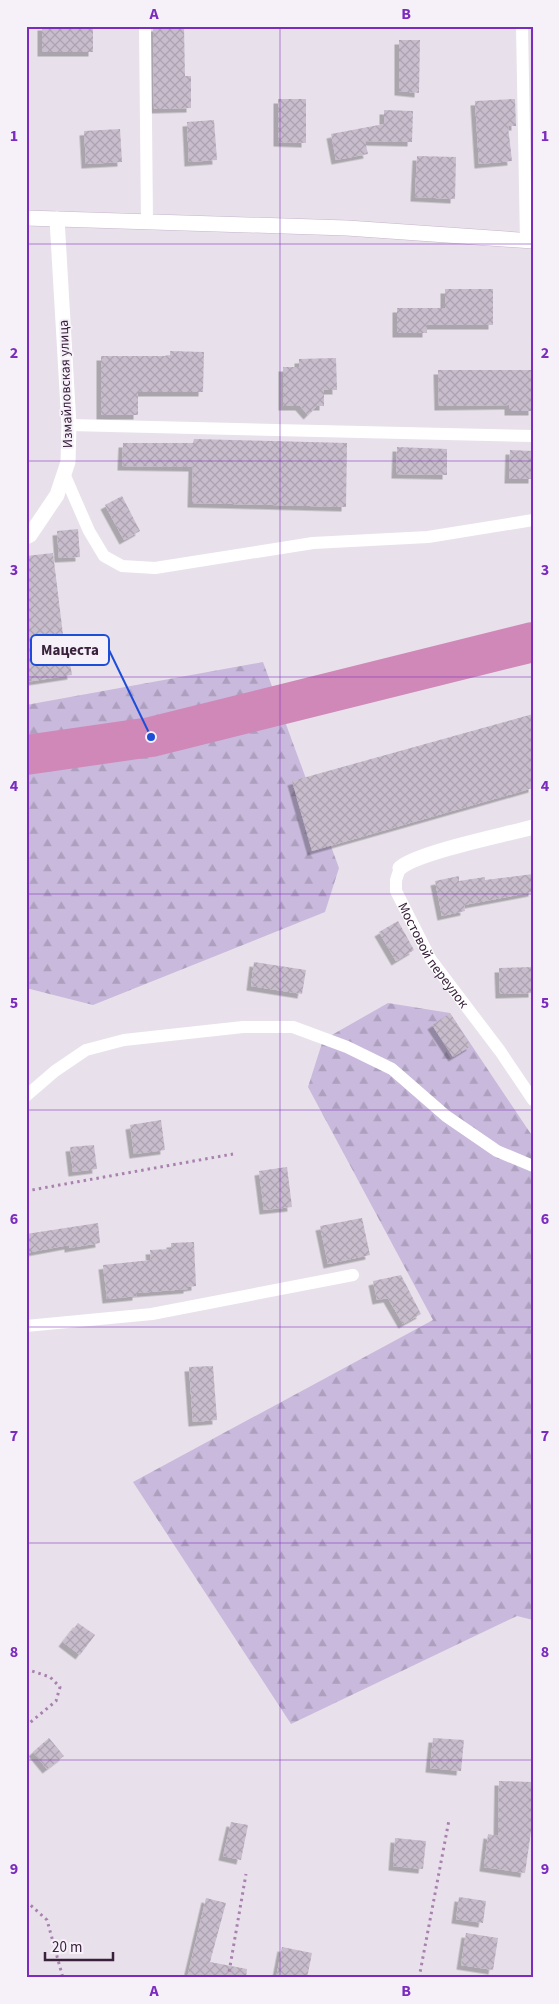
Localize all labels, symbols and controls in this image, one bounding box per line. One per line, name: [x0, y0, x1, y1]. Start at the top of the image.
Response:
text: A: [148, 3, 159, 25]
text: B: [401, 3, 411, 25]
text: 1: [10, 125, 18, 147]
text: 1: [541, 125, 549, 147]
street label: Измайловская улица: [54, 319, 78, 449]
text: 2: [10, 342, 18, 364]
text: 2: [541, 342, 549, 364]
text: 3: [10, 559, 18, 581]
text: 3: [541, 559, 549, 581]
callout: Мацеста: [31, 635, 109, 665]
text: Мацеста: [41, 640, 99, 661]
text: 4: [10, 775, 19, 797]
text: 4: [541, 775, 550, 797]
street label: Мостовой переулок: [392, 899, 473, 1013]
text: 5: [10, 992, 18, 1014]
text: 5: [541, 992, 549, 1014]
text: 6: [10, 1208, 18, 1230]
text: 6: [541, 1208, 549, 1230]
text: 7: [10, 1425, 18, 1447]
text: 7: [541, 1425, 549, 1447]
text: 8: [10, 1641, 18, 1663]
text: 8: [541, 1641, 549, 1663]
text: 9: [10, 1858, 18, 1880]
text: 9: [541, 1858, 549, 1880]
scale bar: [45, 1929, 112, 1961]
text: 20 m: [52, 1937, 82, 1958]
text: A: [148, 1980, 159, 2002]
text: B: [401, 1980, 411, 2002]

